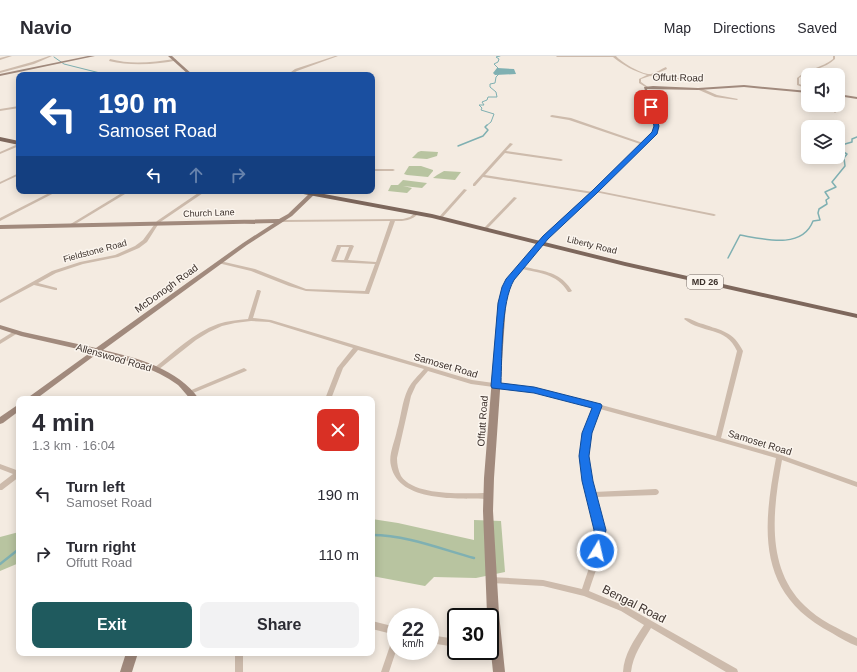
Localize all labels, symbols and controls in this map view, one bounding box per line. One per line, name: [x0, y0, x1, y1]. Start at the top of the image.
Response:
text: Navio: [20, 17, 72, 38]
text: Map: [664, 20, 691, 36]
text: Directions: [713, 20, 775, 36]
text: Saved: [797, 20, 837, 36]
map controls: [801, 68, 845, 164]
button: sound: [801, 68, 845, 112]
street label: Offutt Road: [652, 72, 704, 83]
icon: left: [32, 88, 84, 140]
text: 190 m: [98, 88, 177, 119]
pin: [634, 90, 668, 124]
icon: arrive: [640, 96, 662, 118]
button: layers: [801, 120, 845, 164]
text: Samoset Road: [98, 121, 217, 141]
icon: left: [143, 164, 165, 186]
icon: ahead: [185, 164, 207, 186]
icon: right: [227, 164, 249, 186]
street label: Church Lane: [183, 207, 235, 219]
street label: Liberty Road: [566, 234, 618, 256]
street label: Fieldstone Road: [62, 238, 128, 264]
street label: McDonogh Road: [133, 262, 200, 315]
road number: MD 26: [687, 275, 723, 289]
street label: Allenswood Road: [75, 341, 153, 373]
street label: Samoset Road: [413, 351, 479, 380]
street label: Offutt Road: [475, 395, 490, 447]
text: 4 min: [32, 409, 95, 436]
button: close: [317, 409, 359, 451]
street label: Samoset Road: [727, 428, 793, 457]
text: 1.3 km · 16:04: [32, 438, 115, 453]
text: Turn left: [66, 478, 125, 495]
icon: left: [32, 483, 54, 505]
text: 190 m: [317, 486, 359, 503]
text: Samoset Road: [66, 495, 152, 510]
position arrow: [576, 530, 618, 572]
text: Turn right: [66, 538, 136, 555]
icon: right: [32, 543, 54, 565]
text: 110 m: [318, 546, 359, 563]
text: Offutt Road: [66, 555, 132, 570]
street label: Bengal Road: [600, 582, 668, 626]
button: Exit: [32, 602, 192, 648]
button: Share: [200, 602, 359, 648]
speed limit sign: 30: [447, 608, 499, 660]
text: 22: [402, 618, 424, 640]
text: km/h: [402, 638, 424, 649]

